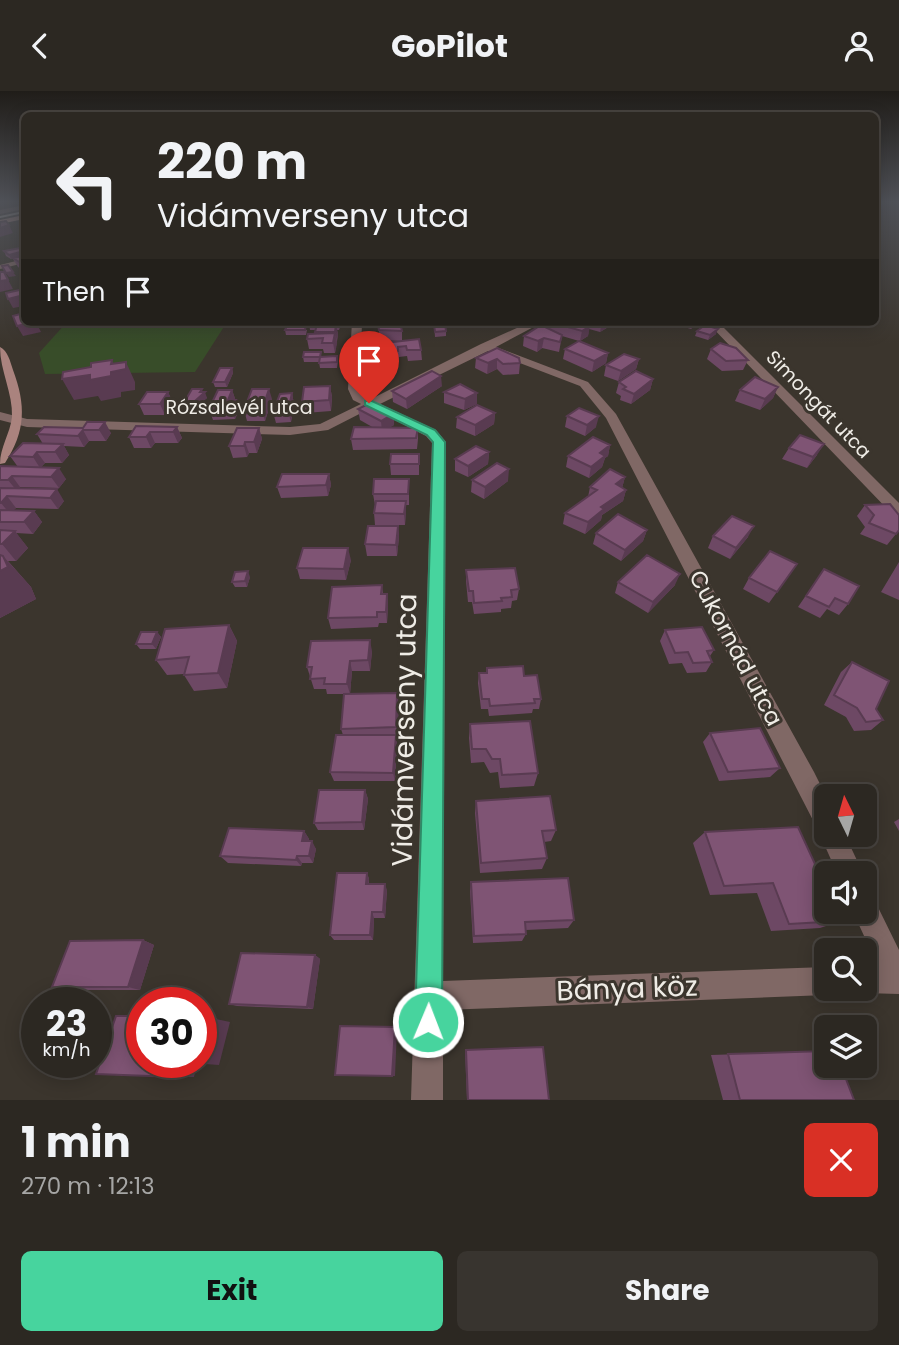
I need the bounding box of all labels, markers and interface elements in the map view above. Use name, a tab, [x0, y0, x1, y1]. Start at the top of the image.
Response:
text: GoPilot	[391, 23, 508, 68]
icon: back	[21, 27, 59, 65]
icon: person	[840, 27, 878, 65]
text: 220 m	[157, 128, 307, 196]
icon: left	[42, 140, 133, 231]
text: Vidámverseny utca	[157, 193, 469, 238]
icon: arrive	[119, 273, 157, 311]
text: Then	[42, 274, 105, 310]
pin	[339, 331, 399, 403]
icon: arrive	[350, 342, 388, 380]
street label: Simongát utca	[760, 344, 877, 464]
street label: Rózsalevél utca	[165, 394, 313, 421]
street label: Cukornád utca	[681, 564, 791, 732]
street label: Vidámverseny utca	[383, 593, 426, 867]
north arrow	[814, 784, 877, 847]
map controls	[814, 784, 877, 1078]
button: sound	[814, 861, 877, 924]
button: search	[814, 938, 877, 1001]
street label: Bánya köz	[556, 967, 698, 1010]
position arrow	[391, 985, 465, 1059]
speed limit sign: 30	[126, 987, 217, 1078]
text: 23	[46, 999, 87, 1048]
button: layers	[814, 1015, 877, 1078]
text: km/h	[43, 1037, 90, 1062]
text: 1 min	[21, 1113, 131, 1172]
button: close	[804, 1123, 878, 1197]
text: 270 m · 12:13	[21, 1170, 155, 1202]
button: Exit	[21, 1251, 443, 1331]
button: Share	[457, 1251, 878, 1331]

